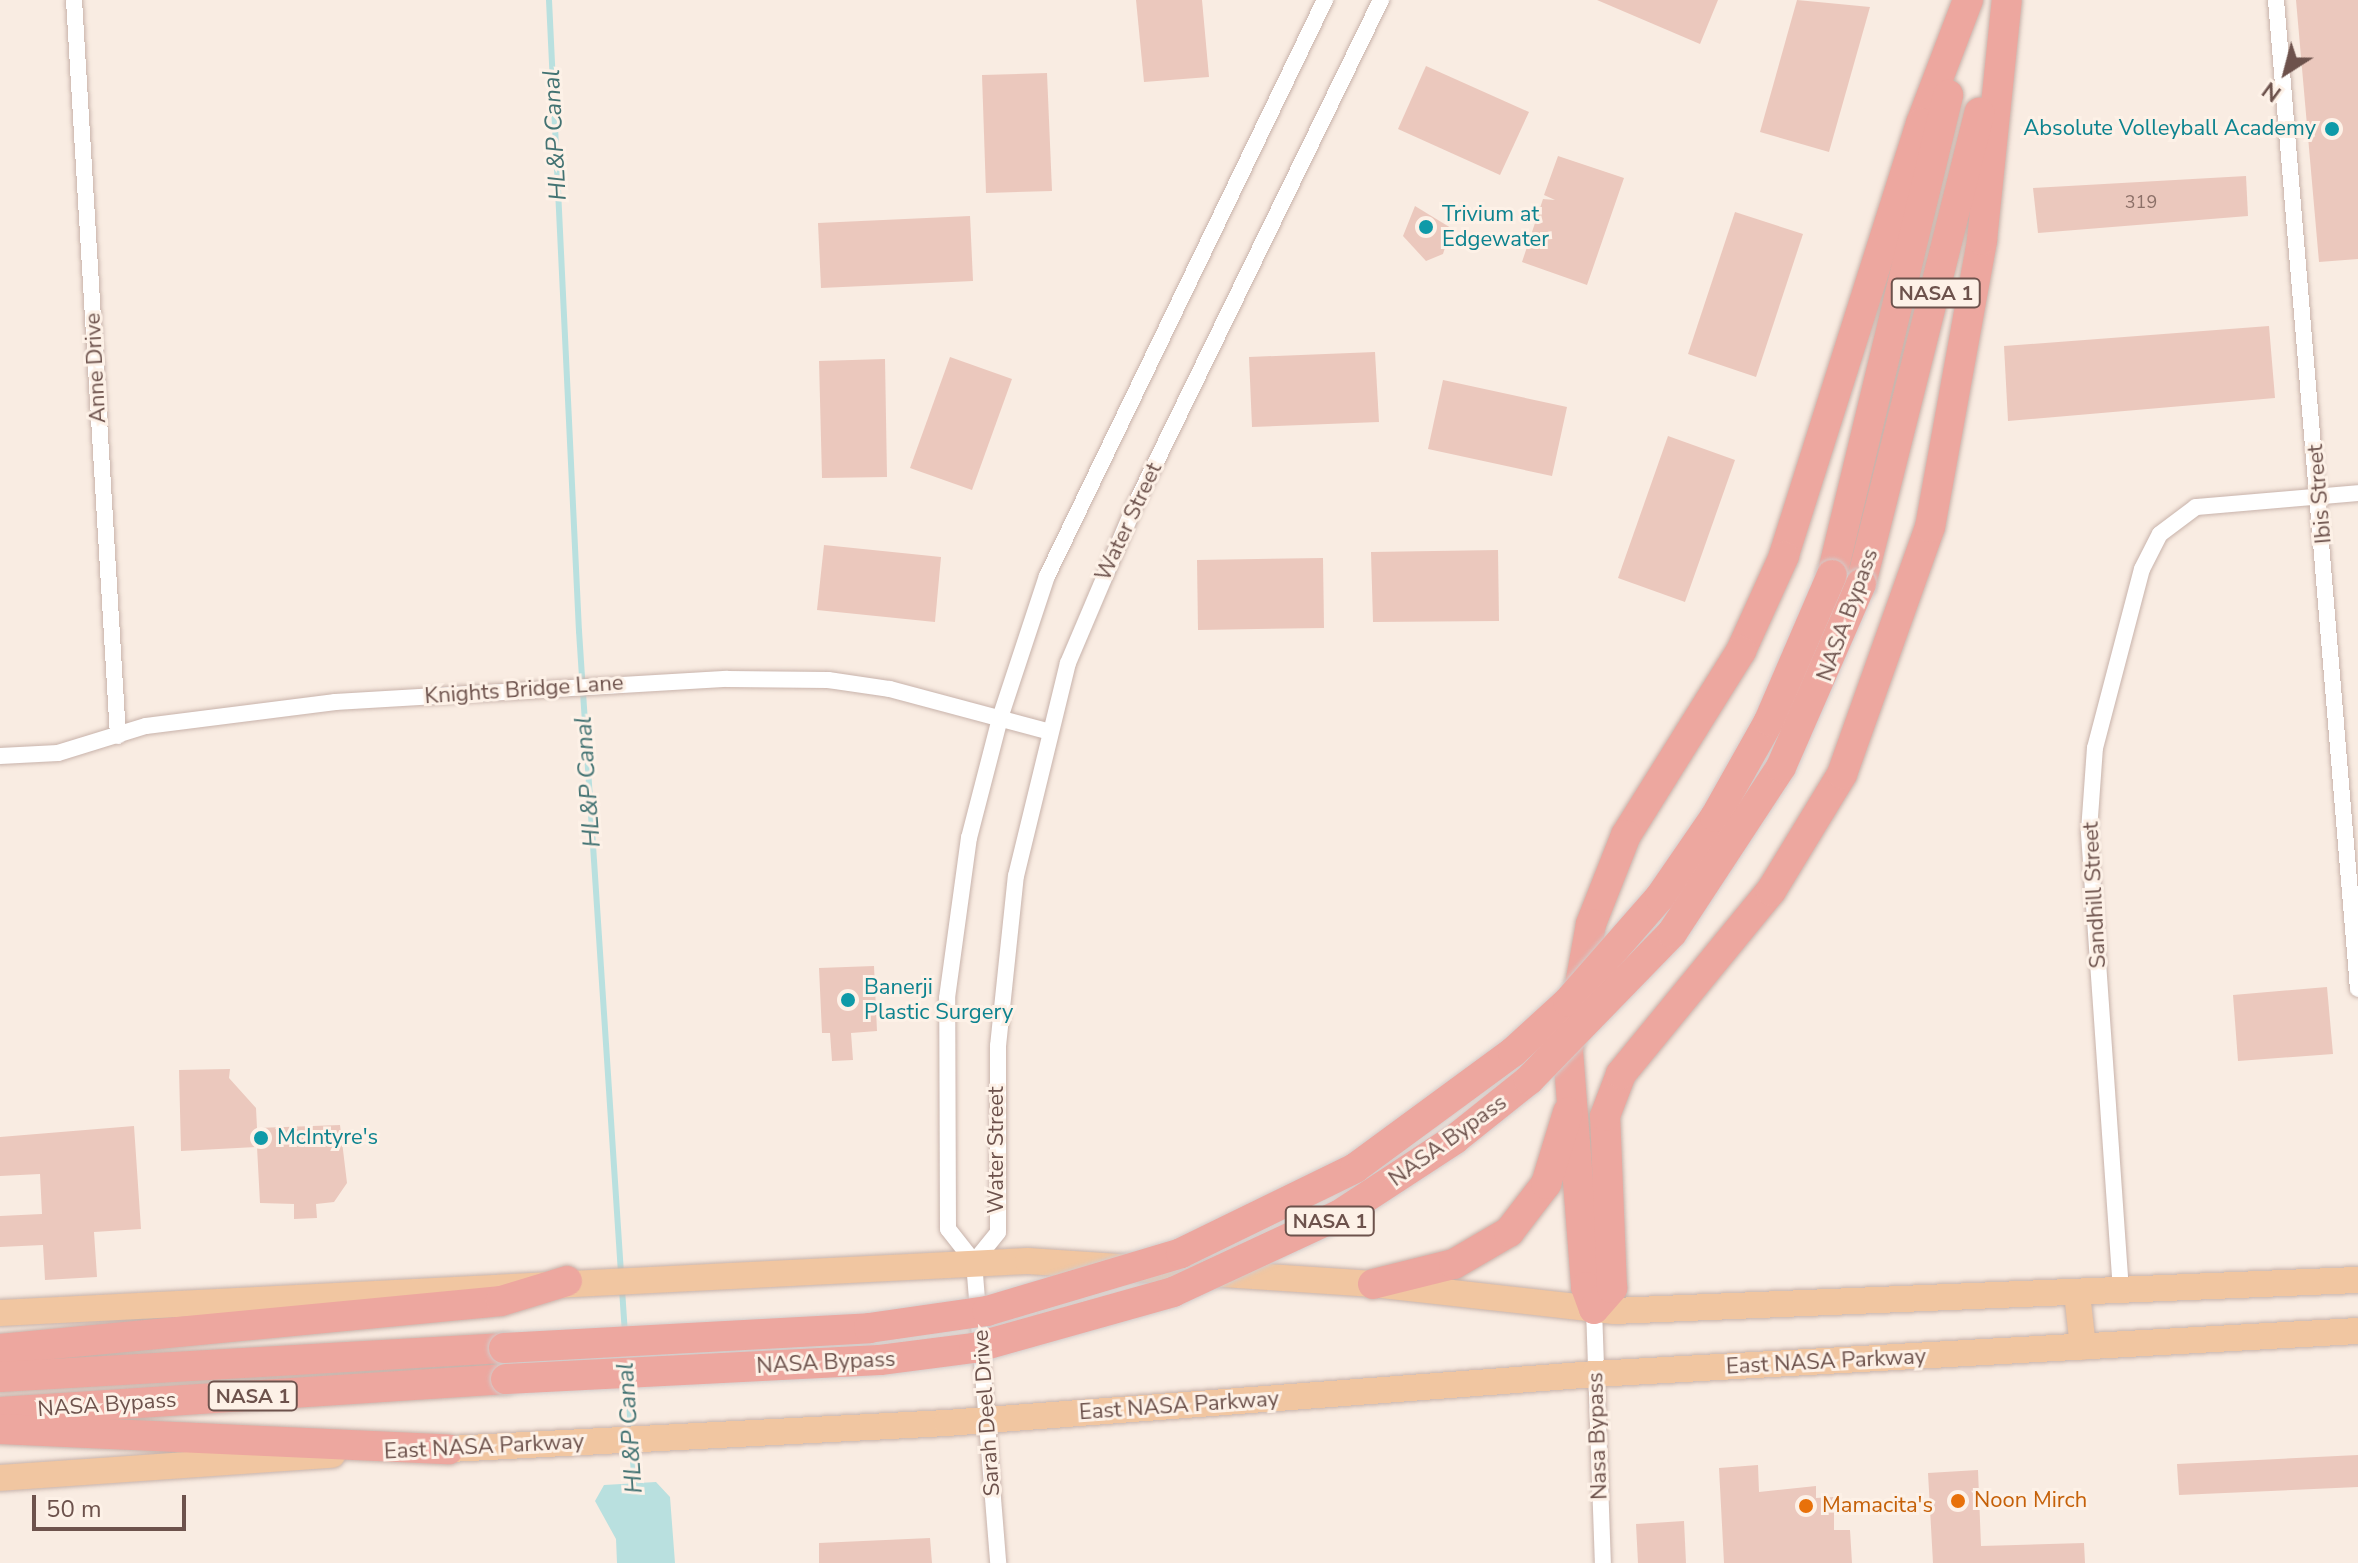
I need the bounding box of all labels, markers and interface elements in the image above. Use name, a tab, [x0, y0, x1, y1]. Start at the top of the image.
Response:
north arrow	[2246, 32, 2326, 112]
water label: HL&P Canal	[537, 69, 573, 201]
text: N	[2256, 74, 2287, 108]
place label: Absolute Volleyball Academy	[2023, 116, 2316, 142]
marker: Absolute Volleyball Academy	[2323, 120, 2341, 138]
house number: 319	[2125, 191, 2157, 213]
place label: Trivium at Edgewater	[1442, 201, 1549, 252]
marker: Trivium at Edgewater	[1417, 218, 1435, 236]
road number: NASA 1	[1890, 277, 1982, 309]
street label: Anne Drive	[80, 312, 112, 424]
street label: Ibis Street	[2303, 443, 2337, 545]
street label: Water Street	[1090, 459, 1168, 585]
street label: NASA Bypass	[1812, 545, 1884, 685]
street label: Knights Bridge Lane	[424, 670, 624, 710]
water label: HL&P Canal	[569, 716, 607, 848]
street label: Sandhill Street	[2078, 821, 2112, 969]
place label: Banerji Plastic Surgery	[864, 974, 1013, 1026]
marker: Banerji Plastic Surgery	[839, 991, 857, 1009]
street label: Water Street	[984, 1086, 1010, 1214]
street label: NASA Bypass	[1384, 1089, 1512, 1193]
place label: McIntyre's	[277, 1125, 378, 1151]
marker: McIntyre's	[252, 1129, 270, 1147]
road number: NASA 1	[1284, 1205, 1376, 1237]
street label: Sarah Deel Drive	[968, 1329, 1006, 1497]
street label: East NASA Parkway	[1725, 1344, 1927, 1380]
street label: NASA Bypass	[756, 1346, 896, 1380]
water label: HL&P Canal	[611, 1362, 649, 1494]
street label: Nasa Bypass	[1583, 1372, 1613, 1500]
road number: NASA 1	[207, 1380, 299, 1412]
street label: East NASA Parkway	[1078, 1386, 1280, 1426]
street label: NASA Bypass	[37, 1387, 177, 1423]
street label: East NASA Parkway	[383, 1429, 585, 1465]
scale bar	[36, 1479, 190, 1529]
place label: Noon Mirch	[1974, 1488, 2087, 1514]
marker: Noon Mirch	[1949, 1492, 1967, 1510]
text: 50 m	[46, 1493, 102, 1525]
place label: Mamacita's	[1822, 1493, 1933, 1519]
marker: Mamacita's	[1797, 1497, 1815, 1515]

